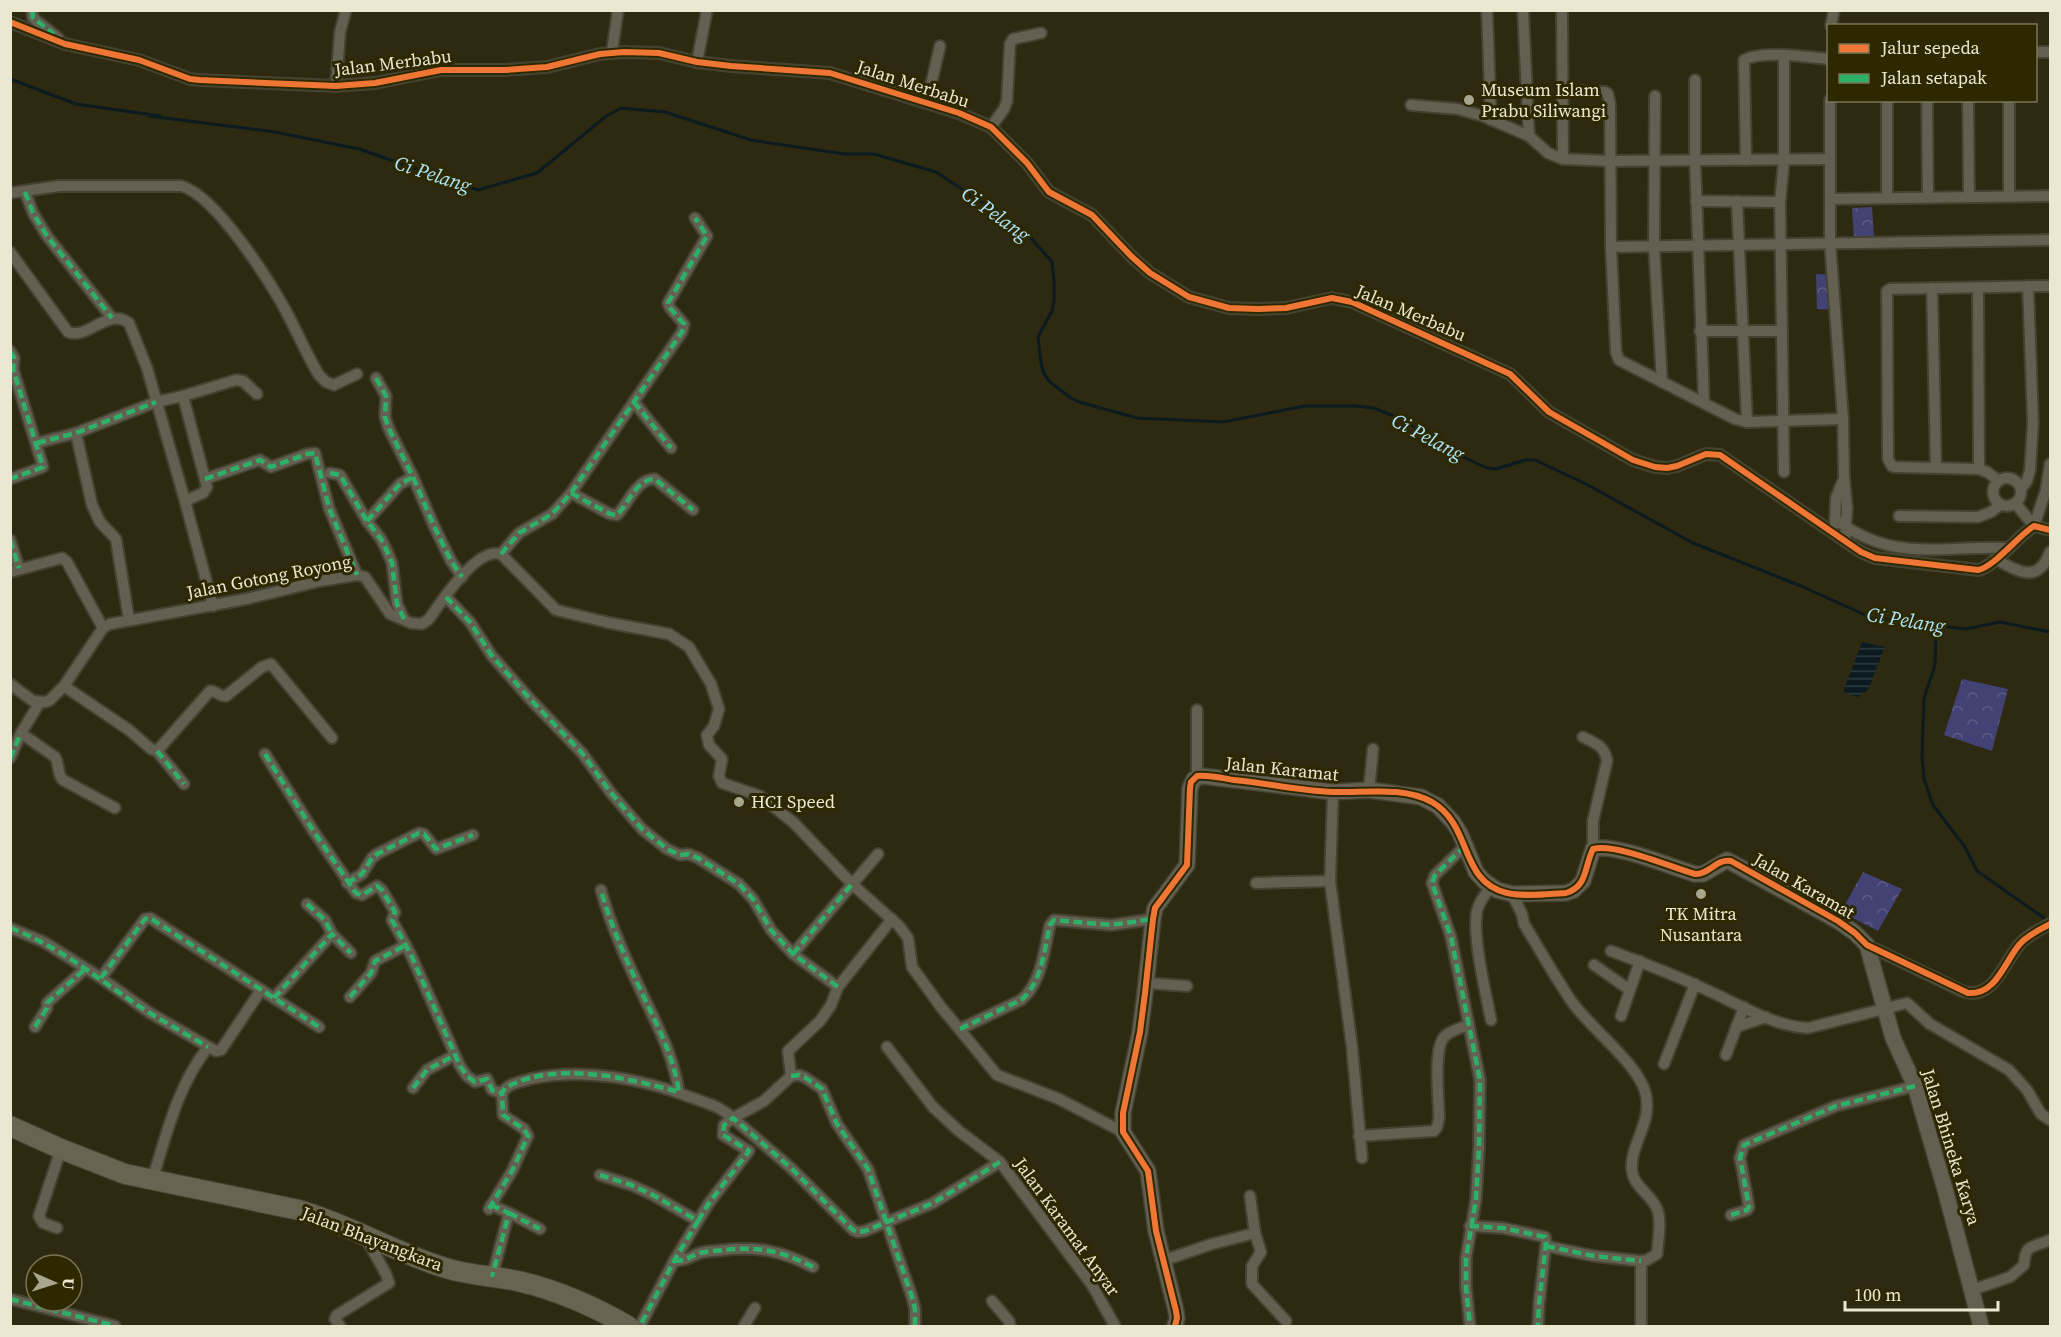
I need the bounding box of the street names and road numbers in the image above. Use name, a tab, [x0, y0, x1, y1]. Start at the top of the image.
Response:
street label: Jalan Merbabu	[332, 43, 453, 82]
street label: Jalan Merbabu	[852, 53, 973, 114]
street label: Jalan Merbabu	[1351, 278, 1470, 347]
street label: Jalan Gotong Royong	[184, 548, 353, 605]
street label: Jalan Karamat	[1223, 750, 1340, 787]
street label: Jalan Karamat	[1748, 846, 1860, 925]
street label: Jalan Bhineka Karya	[1916, 1065, 1987, 1229]
street label: Jalan Karamat Anyar	[1008, 1152, 1126, 1301]
street label: Jalan Bhayangkara	[297, 1200, 447, 1277]

